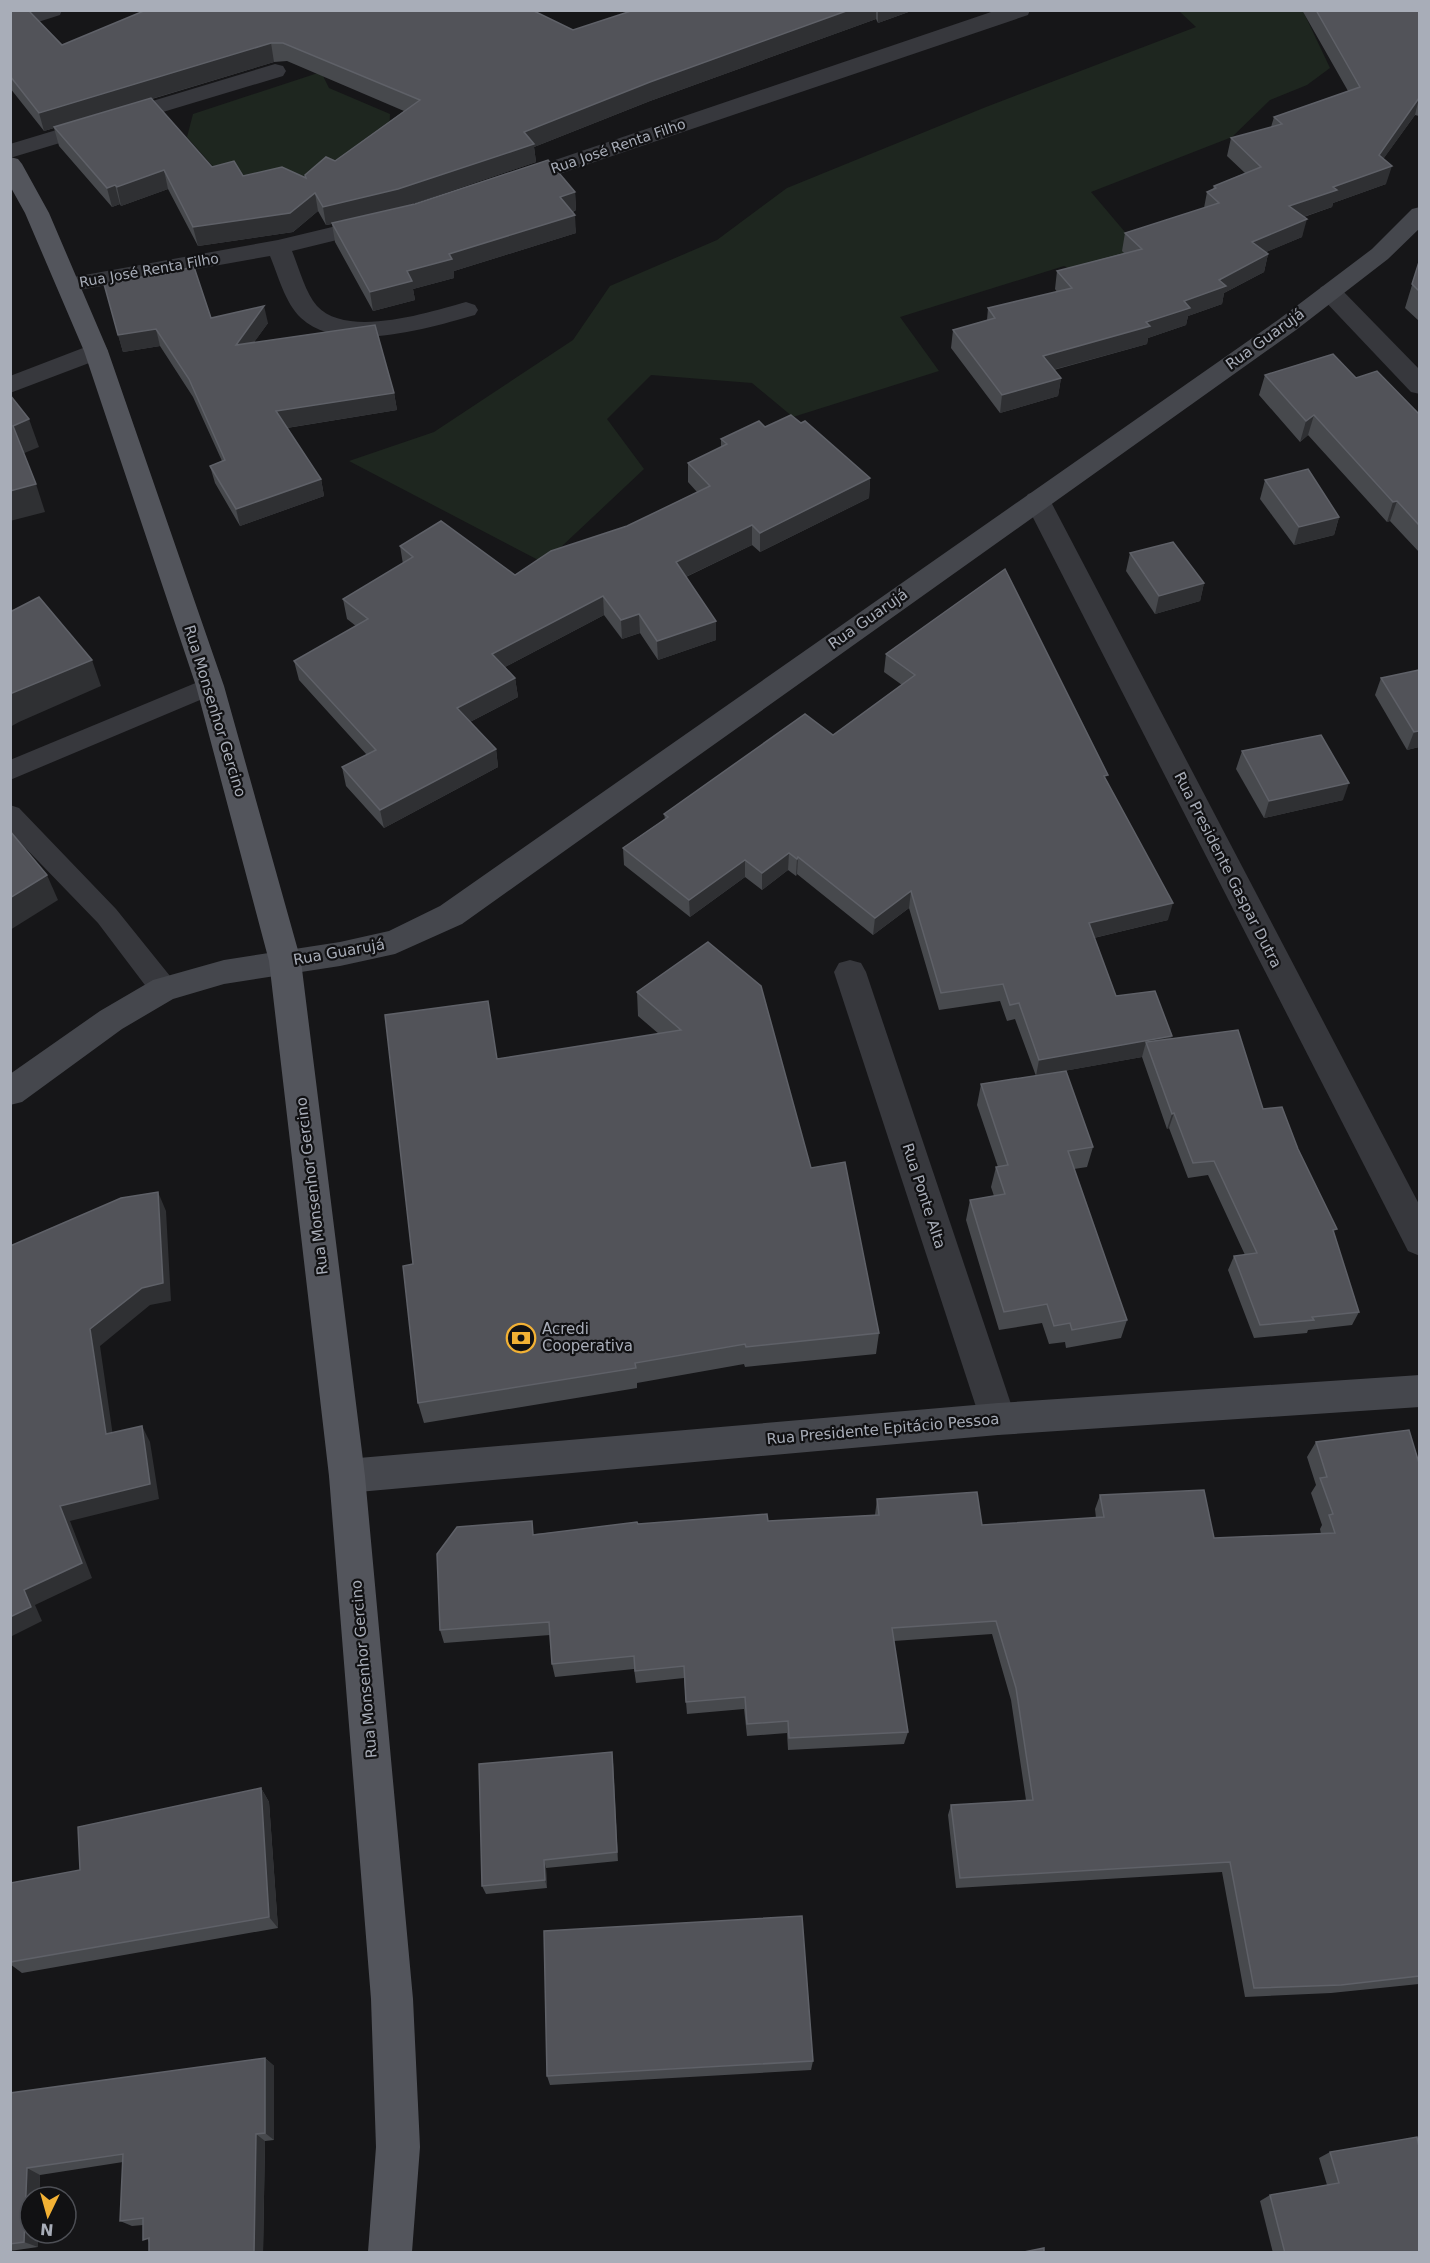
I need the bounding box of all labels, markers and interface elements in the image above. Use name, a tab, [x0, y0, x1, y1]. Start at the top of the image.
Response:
street label: Rua José Renta Filho	[549, 115, 687, 177]
street label: Rua José Renta Filho	[78, 250, 220, 290]
street label: Rua Guarujá	[1222, 305, 1308, 373]
street label: Rua Guarujá	[825, 585, 911, 653]
street label: Rua Monsenhor Gercino	[180, 623, 250, 799]
street label: Rua Presidente Gaspar Dutra	[1171, 769, 1285, 971]
street label: Rua Guarujá	[292, 935, 386, 969]
street label: Rua Monsenhor Gercino	[292, 1096, 332, 1276]
street label: Rua Ponte Alta	[898, 1141, 950, 1251]
place label: Acredi Cooperativa	[542, 1320, 633, 1355]
bank icon: Acredi Cooperativa	[505, 1322, 537, 1354]
street label: Rua Presidente Epitácio Pessoa	[766, 1410, 1000, 1448]
street label: Rua Monsenhor Gercino	[347, 1579, 381, 1759]
north arrow	[18, 2185, 78, 2245]
text: N	[39, 2219, 54, 2239]

